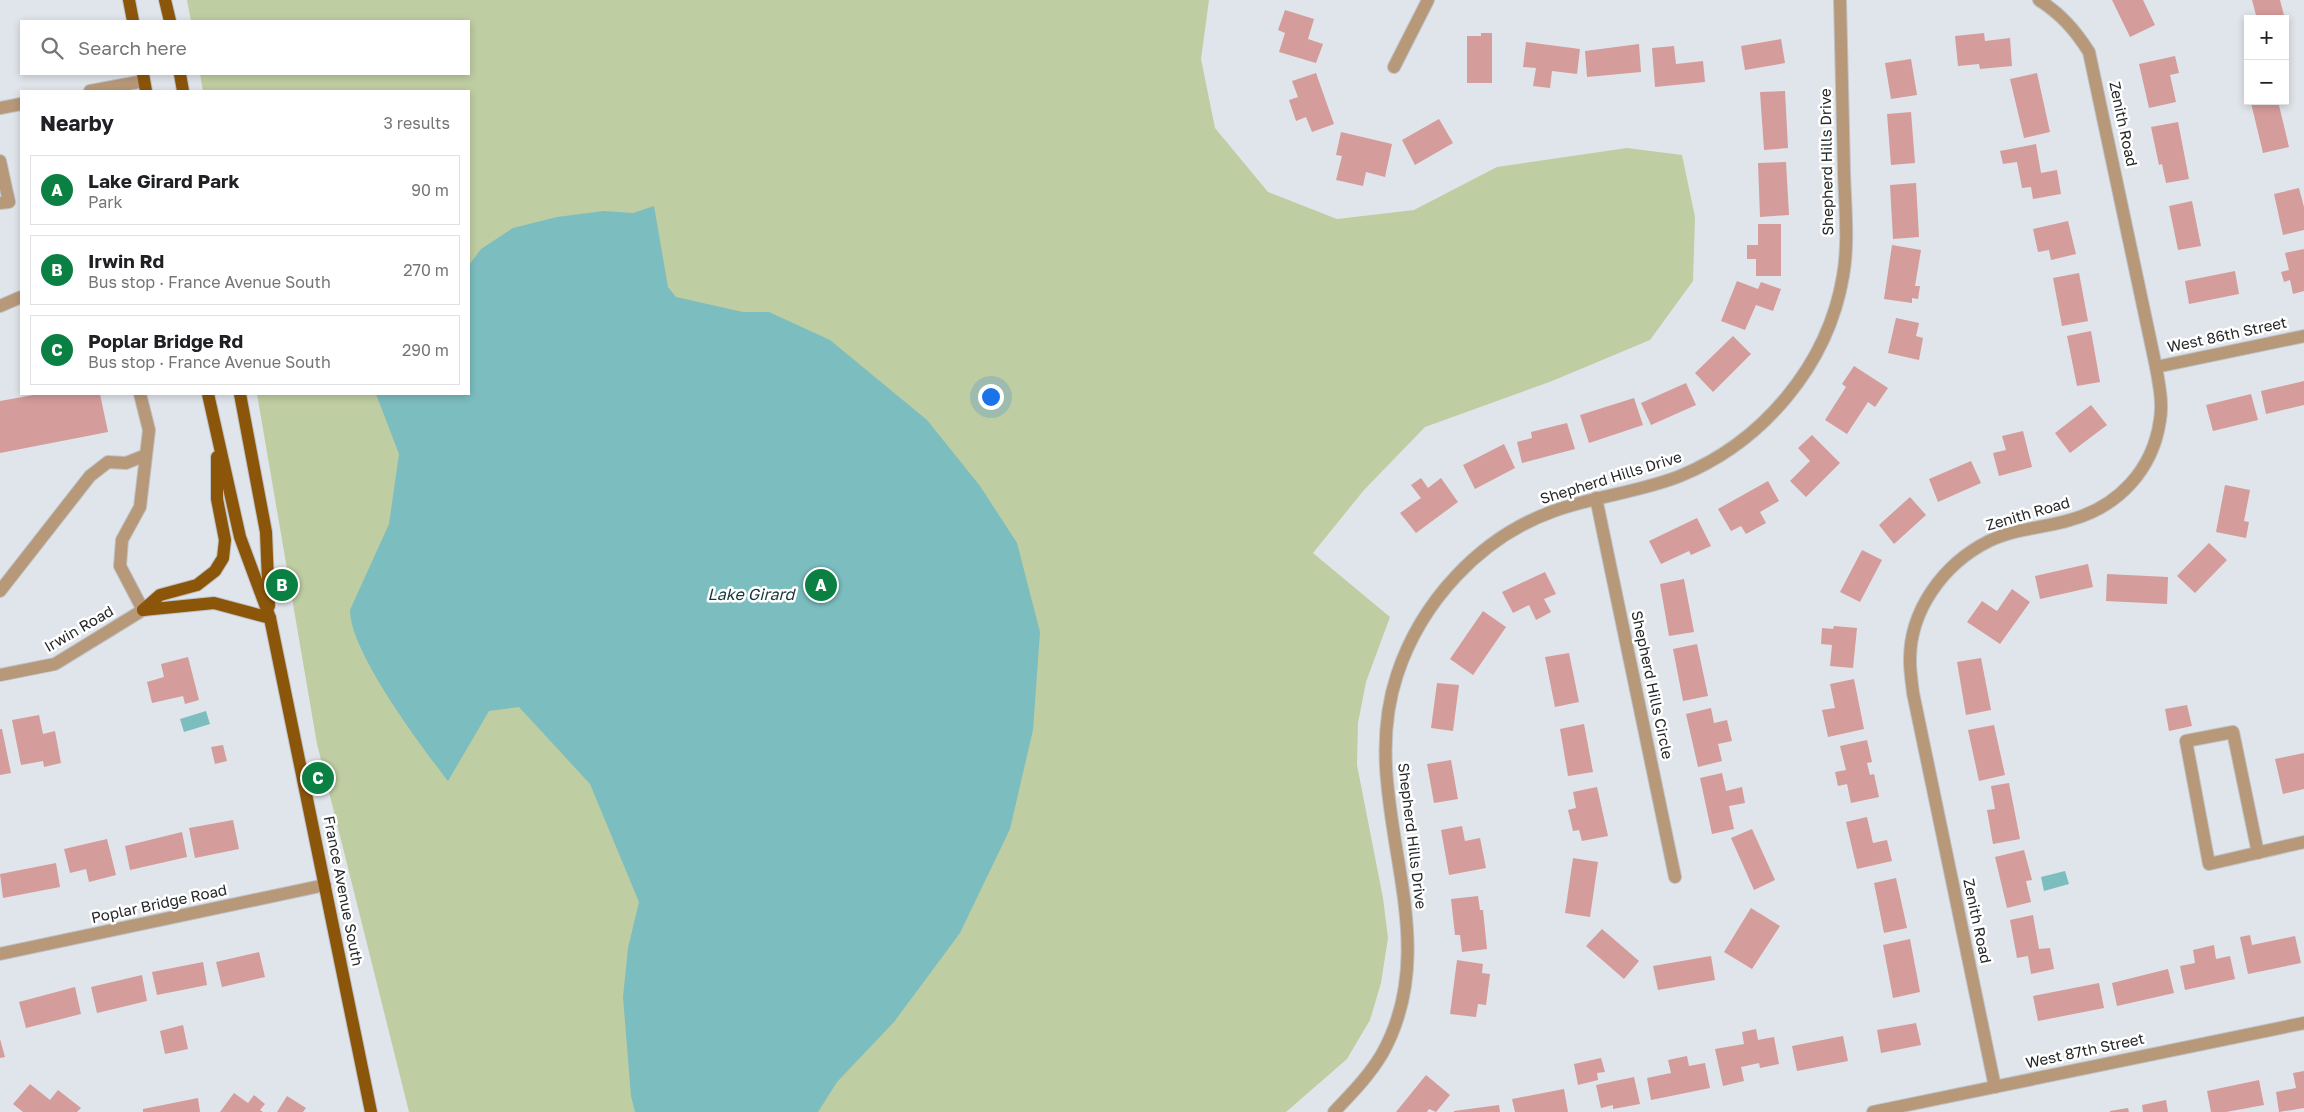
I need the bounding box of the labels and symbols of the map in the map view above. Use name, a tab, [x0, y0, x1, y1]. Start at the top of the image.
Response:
street label: Zenith Road	[2106, 80, 2142, 168]
street label: Shepherd Hills Drive	[1816, 88, 1836, 236]
street label: West 86th Street	[2165, 313, 2288, 355]
your location	[978, 384, 1004, 410]
street label: Shepherd Hills Drive	[1538, 447, 1684, 507]
street label: Zenith Road	[1984, 492, 2072, 534]
pin: B	[266, 566, 298, 604]
pin: A	[805, 566, 837, 604]
water label: Lake Girard	[708, 584, 797, 604]
street label: Irwin Road	[41, 601, 116, 655]
street label: Shepherd Hills Circle	[1628, 609, 1678, 761]
pin: C	[302, 759, 334, 797]
street label: Shepherd Hills Drive	[1395, 762, 1431, 910]
street label: France Avenue South	[321, 814, 367, 967]
street label: Zenith Road	[1960, 877, 1996, 965]
street label: Poplar Bridge Road	[89, 880, 228, 926]
street label: West 87th Street	[2024, 1029, 2146, 1071]

